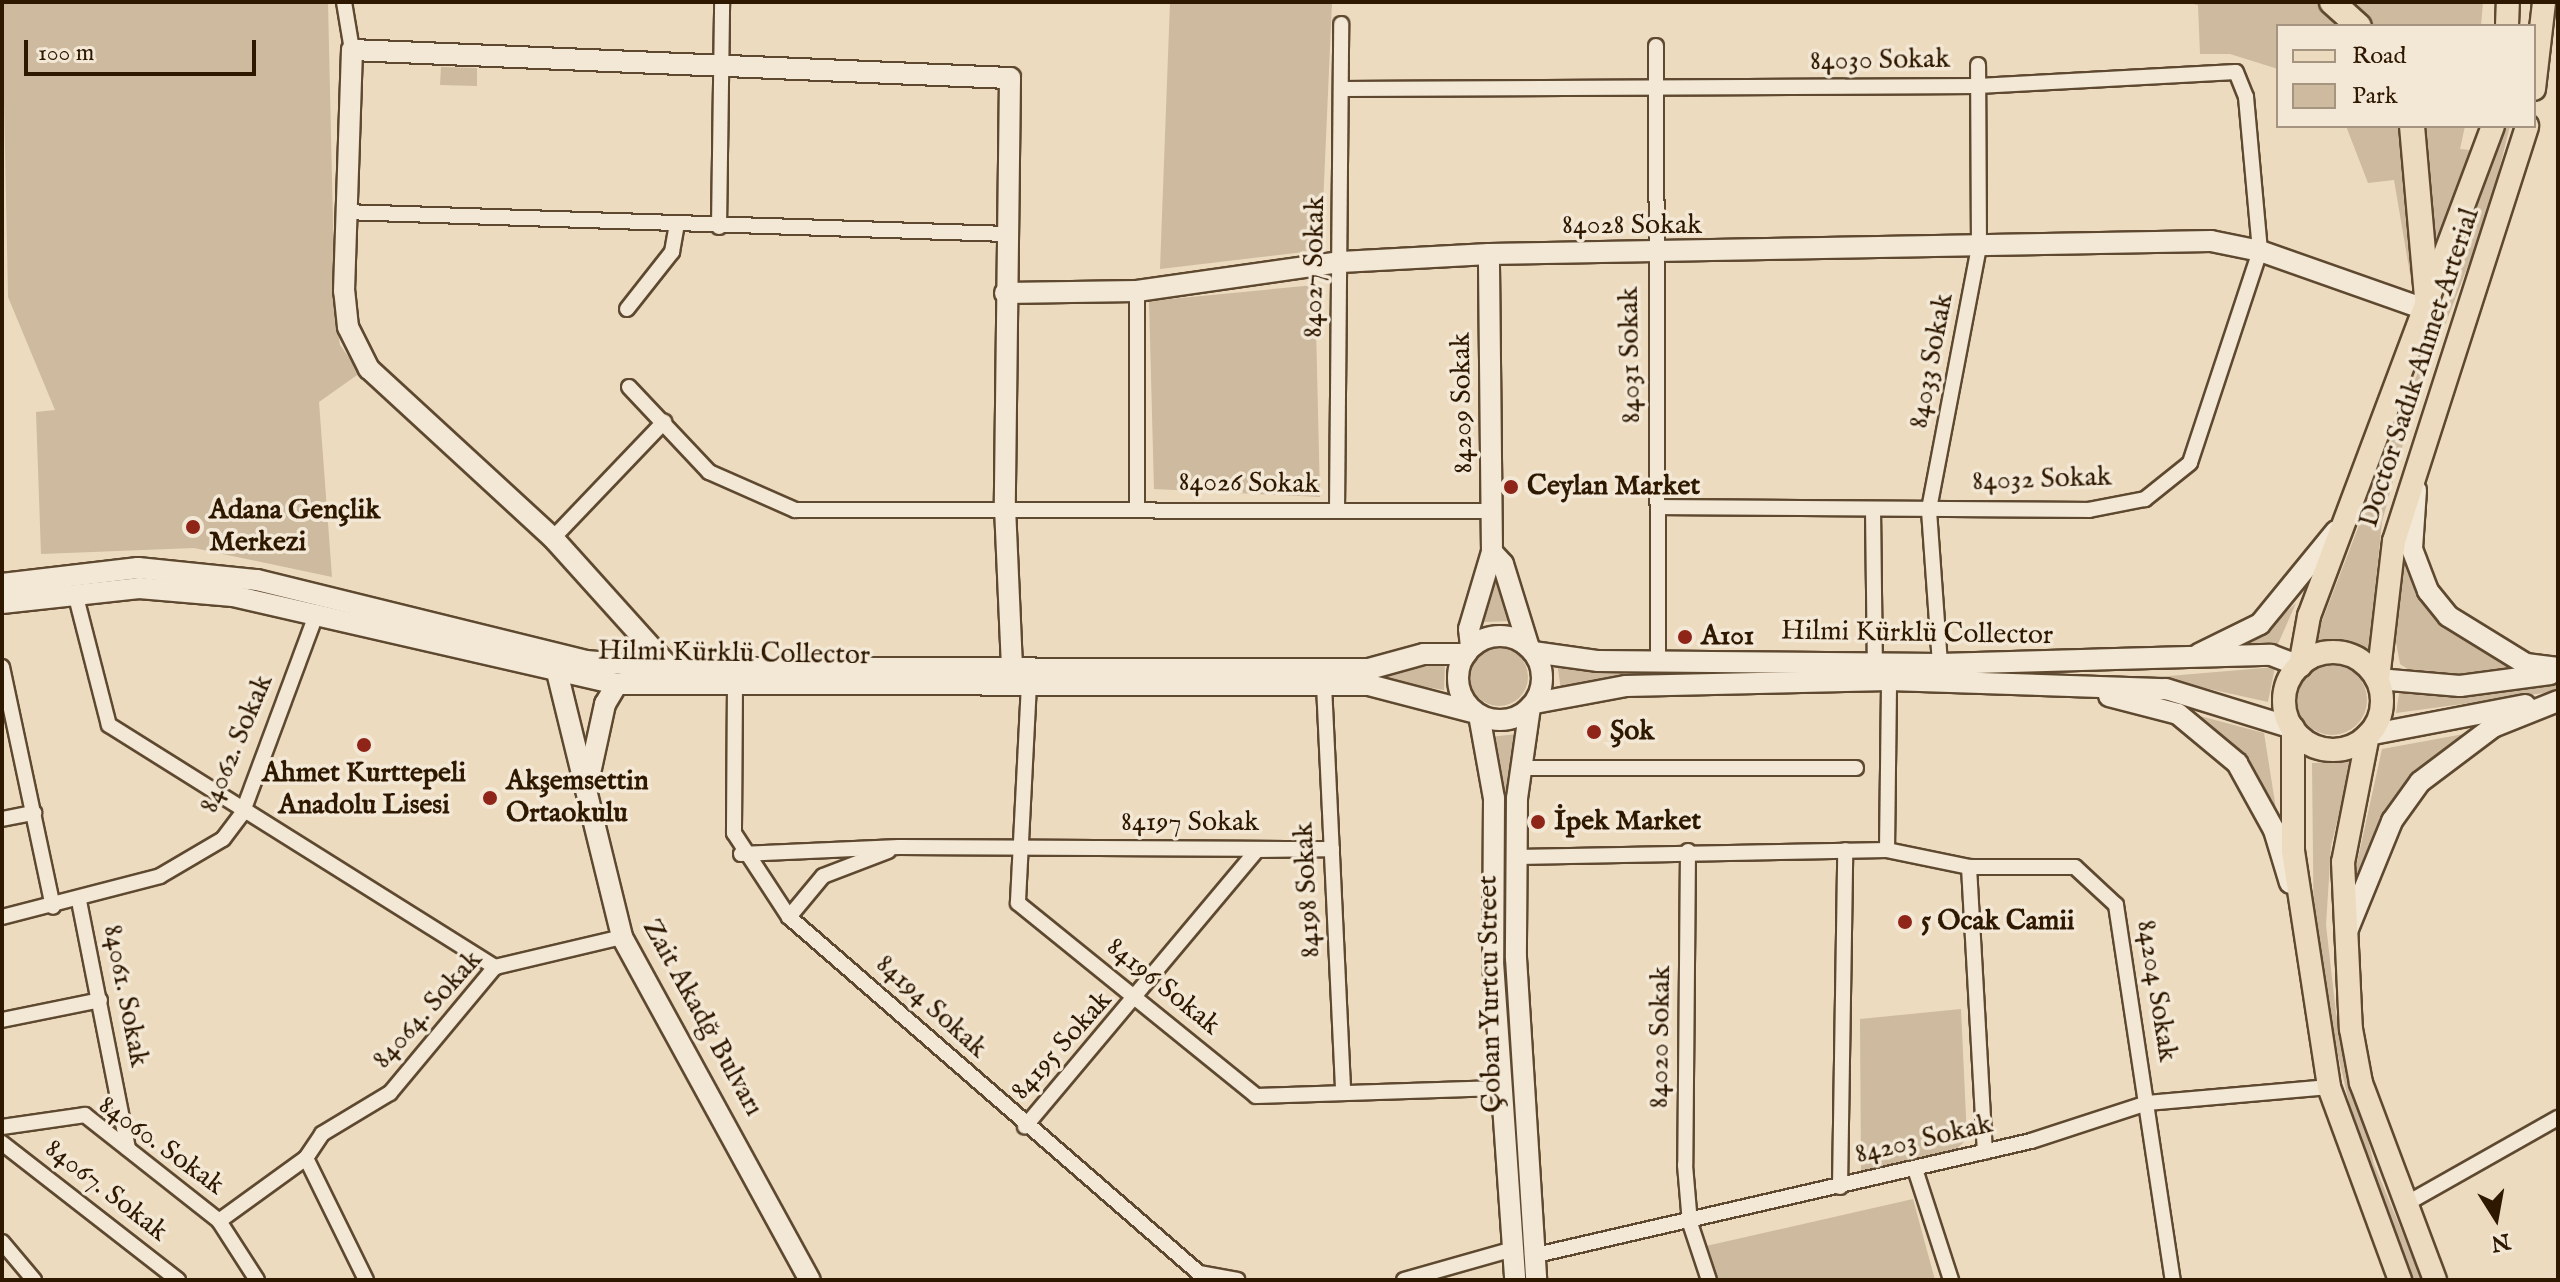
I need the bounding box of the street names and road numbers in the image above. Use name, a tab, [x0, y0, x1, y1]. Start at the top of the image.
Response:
street label: 84030 Sokak	[1810, 43, 1950, 79]
street label: 84027 Sokak	[1297, 196, 1333, 338]
street label: Doctor Sadık Ahmet Arterial	[2352, 204, 2488, 532]
street label: 84028 Sokak	[1562, 209, 1702, 243]
street label: 84031 Sokak	[1613, 286, 1649, 424]
street label: 84033 Sokak	[1902, 291, 1962, 431]
street label: 84209 Sokak	[1445, 332, 1481, 474]
street label: 84032 Sokak	[1972, 461, 2112, 499]
street label: 84026 Sokak	[1178, 466, 1320, 502]
street label: Hilmi Kürklü Collector	[1781, 615, 2053, 653]
street label: Hilmi Kürklü Collector	[598, 635, 870, 673]
street label: 84062. Sokak	[193, 670, 281, 818]
street label: 84197 Sokak	[1121, 806, 1259, 840]
street label: 84198 Sokak	[1288, 821, 1328, 959]
street label: Çoban Yurtcu Street	[1472, 875, 1510, 1113]
street label: Zait Akadğ Bulvarı	[634, 914, 770, 1122]
street label: 84204 Sokak	[2128, 918, 2184, 1064]
street label: 84061. Sokak	[95, 922, 155, 1070]
street label: 84196 Sokak	[1099, 931, 1227, 1043]
street label: 84064. Sokak	[366, 944, 490, 1076]
street label: 84194 Sokak	[868, 948, 994, 1066]
street label: 84020 Sokak	[1643, 965, 1679, 1109]
street label: 84195 Sokak	[1004, 985, 1120, 1107]
street label: 84060. Sokak	[91, 1089, 231, 1203]
street label: 84203 Sokak	[1852, 1108, 1996, 1172]
street label: 84067. Sokak	[38, 1133, 174, 1249]

